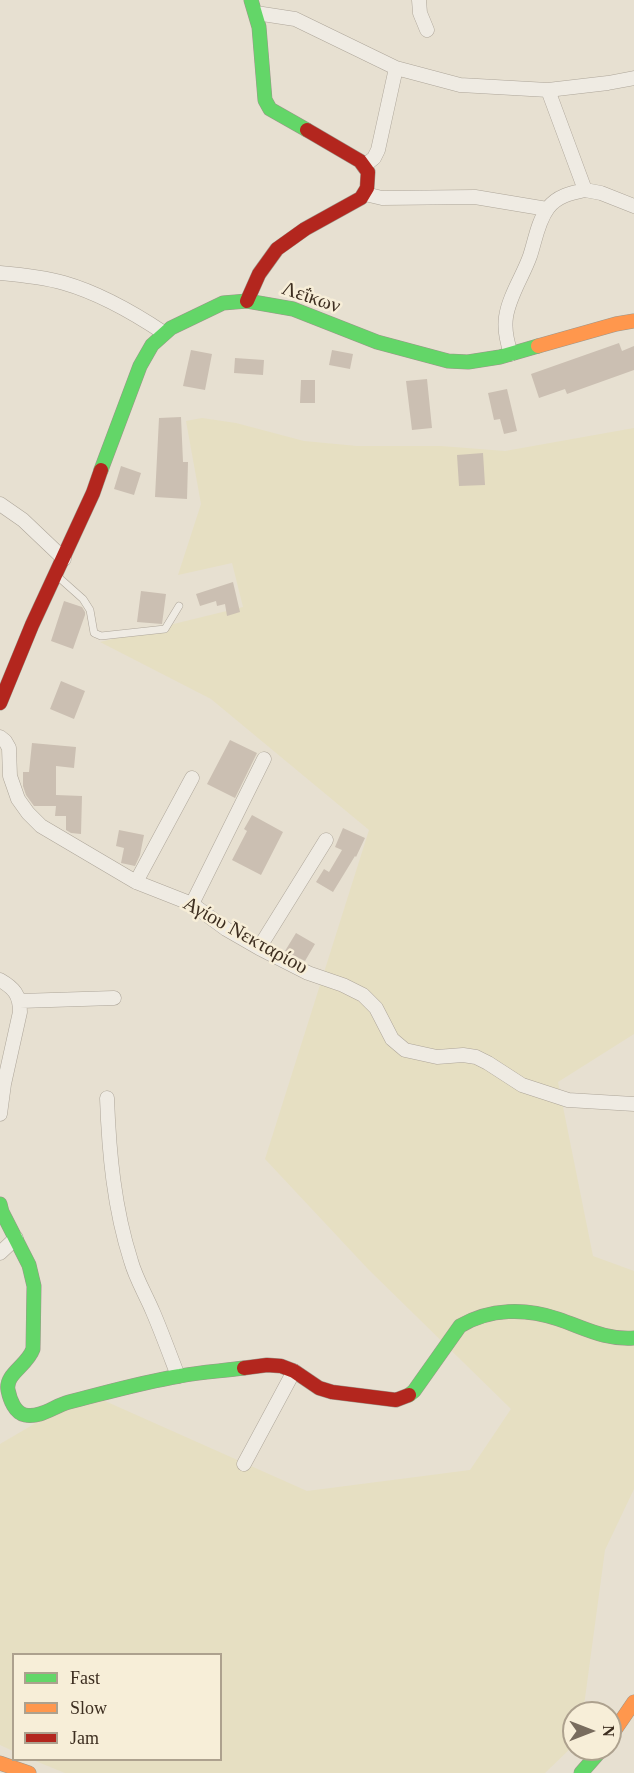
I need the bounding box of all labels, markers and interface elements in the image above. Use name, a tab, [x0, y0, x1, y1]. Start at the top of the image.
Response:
street label: Λεΐκων	[279, 277, 343, 319]
street label: Αγίου Νεκταρίου	[178, 892, 312, 980]
legend	[12, 1653, 222, 1761]
text: Fast	[70, 1668, 100, 1688]
text: Slow	[70, 1698, 107, 1718]
north arrow	[562, 1701, 622, 1761]
text: N	[600, 1725, 617, 1737]
text: Jam	[70, 1728, 99, 1748]

